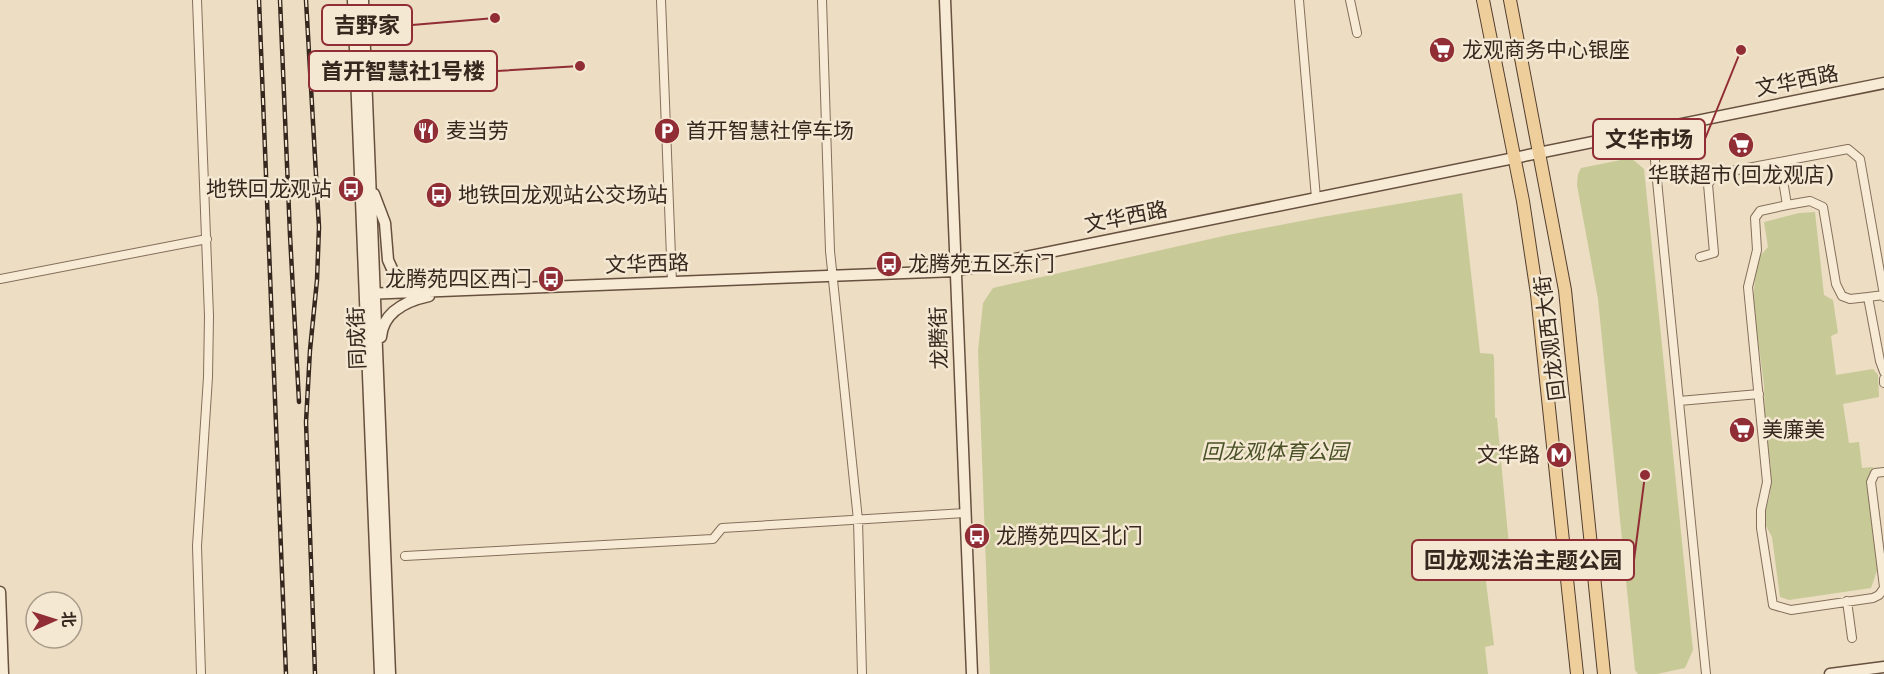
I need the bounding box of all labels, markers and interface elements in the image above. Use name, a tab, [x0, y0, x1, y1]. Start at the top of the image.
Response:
callout: 吉野家	[322, 5, 412, 45]
text: 吉野家	[334, 11, 400, 39]
supermarket icon: 龙观商务中心银座	[1427, 35, 1457, 65]
place label: 龙观商务中心银座	[1462, 36, 1630, 63]
callout: 首开智慧社1号楼	[309, 51, 497, 91]
text: 首开智慧社1号楼	[321, 57, 485, 85]
street label: 文华西路	[1753, 59, 1841, 102]
restaurant icon: 麦当劳	[411, 116, 441, 146]
parking icon: 首开智慧社停车场	[652, 116, 682, 146]
place label: 麦当劳	[446, 117, 509, 144]
place label: 首开智慧社停车场	[686, 117, 854, 144]
callout: 文华市场	[1593, 119, 1705, 159]
text: 文华市场	[1605, 125, 1693, 153]
supermarket icon: 华联超市(回龙观店)	[1726, 130, 1756, 160]
place label: 华联超市(回龙观店)	[1648, 161, 1834, 188]
bus stop icon: 地铁回龙观站	[336, 174, 366, 204]
place label: 地铁回龙观站	[206, 175, 332, 202]
bus stop icon: 地铁回龙观站公交场站	[424, 180, 454, 210]
place label: 地铁回龙观站公交场站	[458, 181, 668, 208]
street label: 文华西路	[1082, 195, 1170, 238]
street label: 文华西路	[605, 249, 689, 278]
bus stop icon: 龙腾苑五区东门	[874, 249, 904, 279]
place label: 龙腾苑五区东门	[908, 250, 1055, 277]
bus stop icon: 龙腾苑四区西门	[536, 264, 566, 294]
place label: 龙腾苑四区西门	[385, 265, 532, 292]
street label: 回龙观西大街	[1528, 274, 1571, 402]
street label: 同成街	[342, 306, 371, 370]
street label: 龙腾街	[924, 306, 953, 370]
supermarket icon: 美廉美	[1727, 415, 1757, 445]
place label: 美廉美	[1762, 416, 1825, 443]
park label: 回龙观体育公园	[1202, 438, 1351, 465]
metro station icon: 文华路	[1544, 440, 1574, 470]
place label: 文华路	[1477, 441, 1540, 468]
bus stop icon: 龙腾苑四区北门	[962, 521, 992, 551]
place label: 龙腾苑四区北门	[996, 522, 1143, 549]
callout: 回龙观法治主题公园	[1412, 540, 1634, 580]
text: 回龙观法治主题公园	[1424, 546, 1622, 574]
north arrow	[24, 590, 84, 650]
text: 北	[59, 611, 79, 628]

